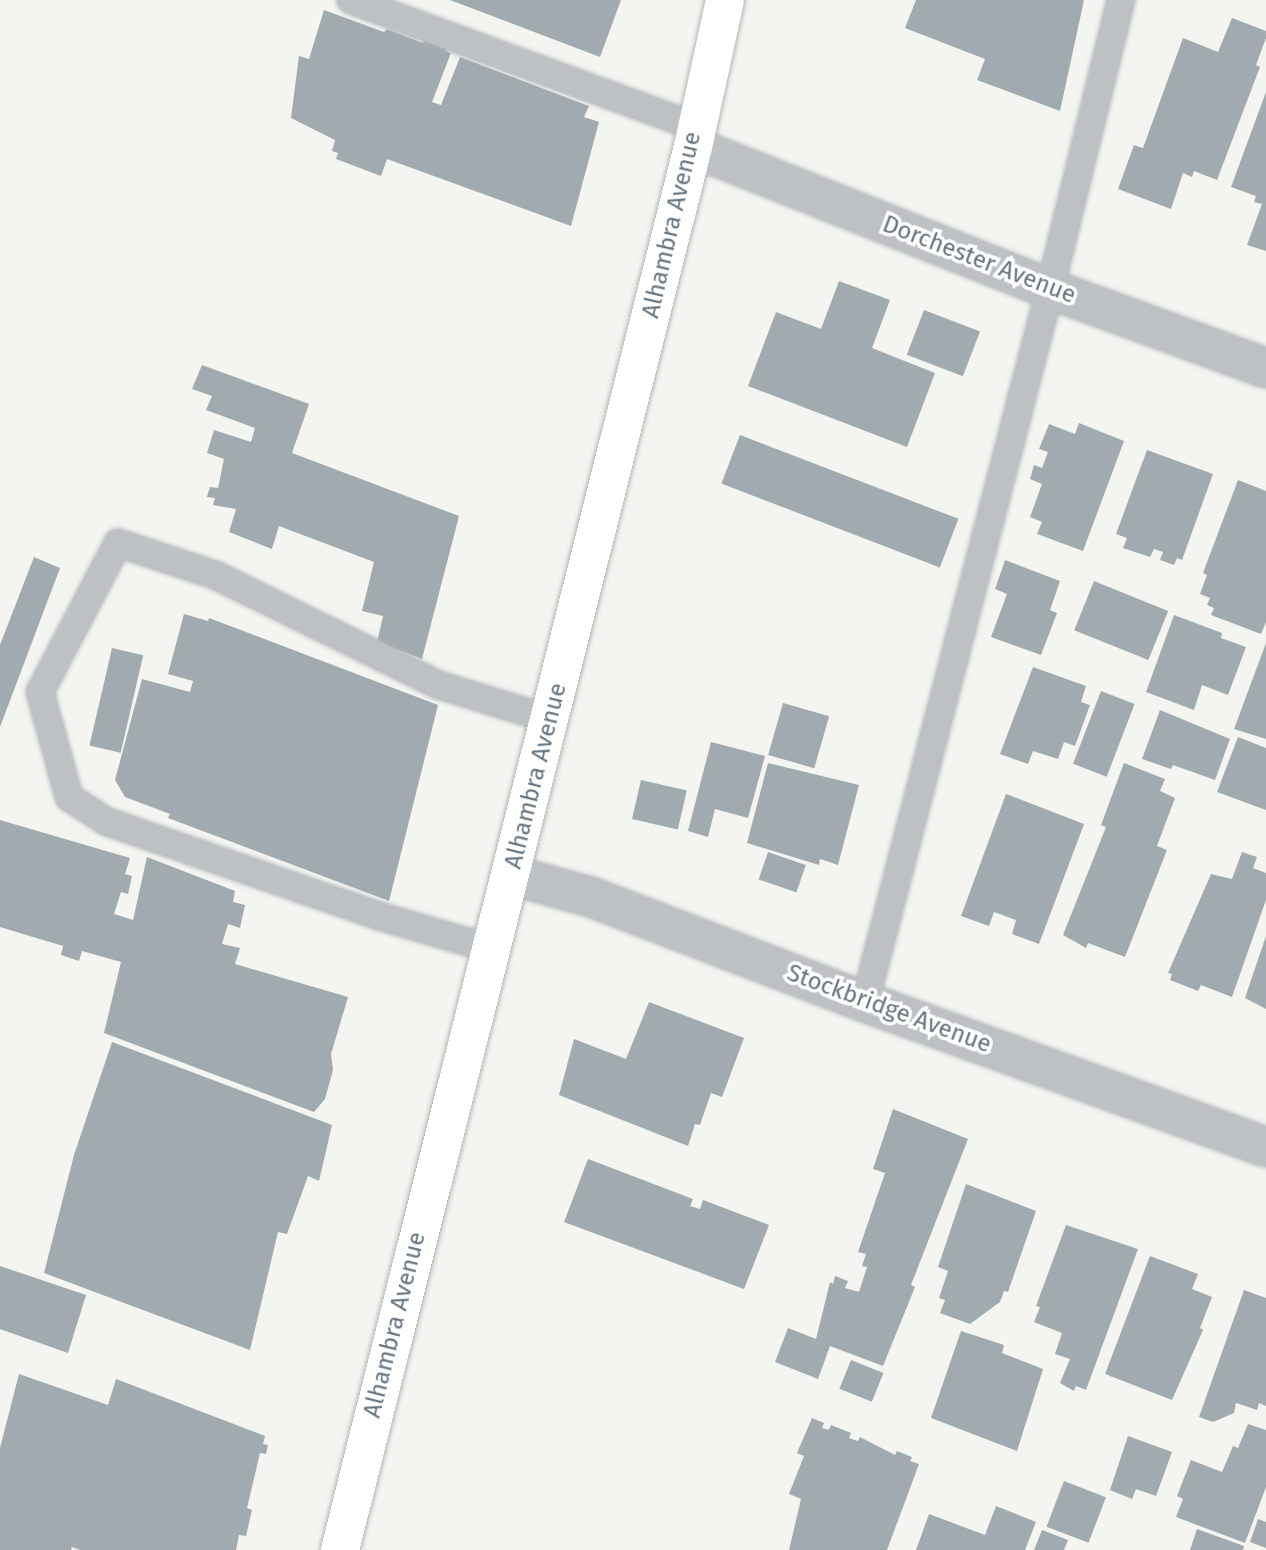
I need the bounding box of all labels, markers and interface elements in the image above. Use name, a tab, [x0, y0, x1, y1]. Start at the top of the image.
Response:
street label: Alhambra Avenue	[637, 129, 707, 321]
street label: Dorchester Avenue	[878, 210, 1080, 310]
street label: Alhambra Avenue	[499, 680, 573, 872]
street label: Stockbridge Avenue	[783, 959, 995, 1059]
street label: Alhambra Avenue	[358, 1229, 432, 1421]

